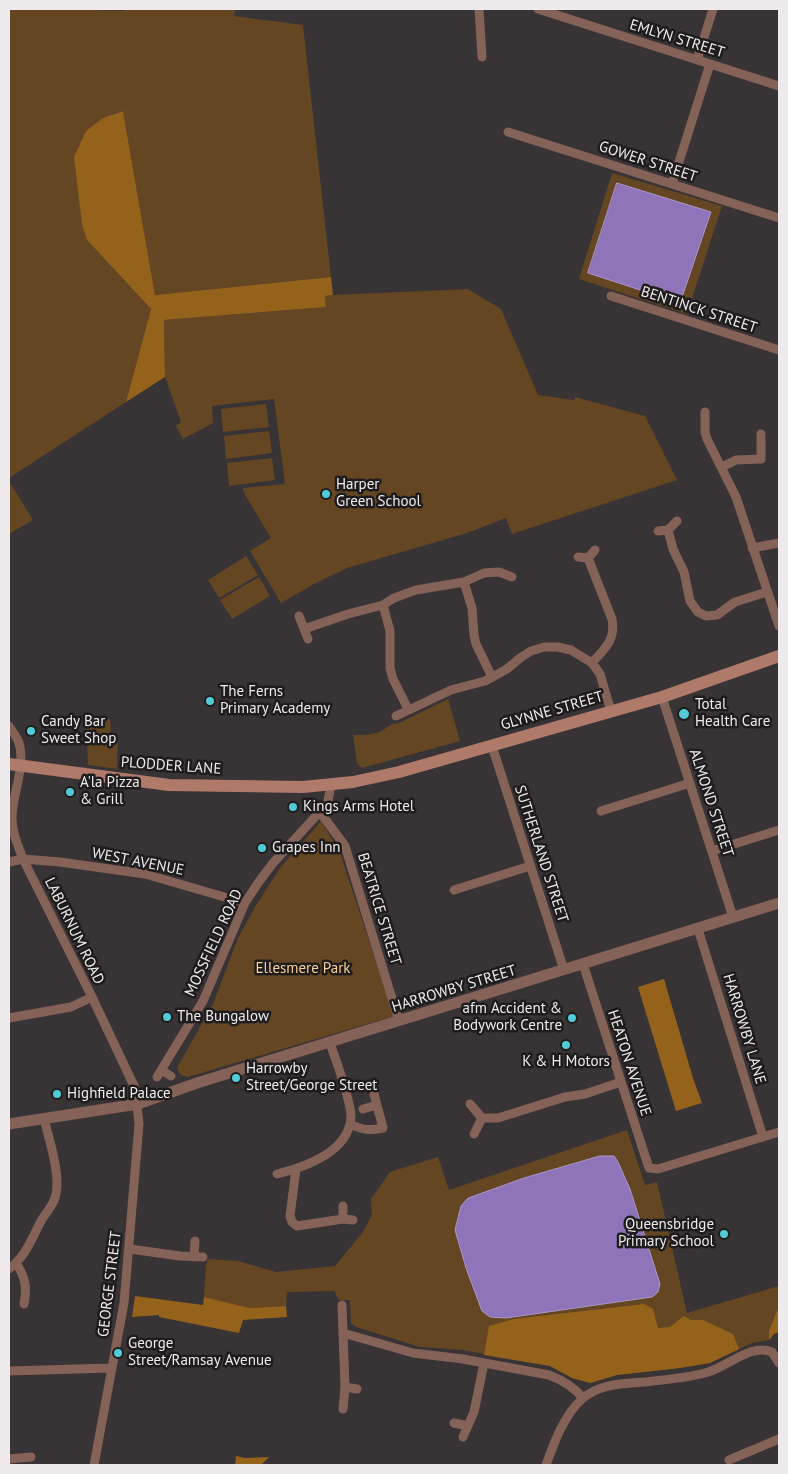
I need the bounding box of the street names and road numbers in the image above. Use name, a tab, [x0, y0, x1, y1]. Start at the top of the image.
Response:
street label: EMLYN STREET	[627, 16, 727, 62]
street label: GOWER STREET	[597, 138, 699, 186]
street label: BENTINCK STREET	[639, 283, 759, 337]
street label: GLYNNE STREET	[499, 688, 605, 734]
street label: ALMOND STREET	[685, 747, 737, 859]
street label: PLODDER LANE	[120, 754, 222, 778]
street label: SUTHERLAND STREET	[510, 783, 572, 925]
street label: WEST AVENUE	[90, 844, 186, 880]
street label: BEATRICE STREET	[353, 851, 405, 967]
street label: LABURNUM ROAD	[40, 875, 108, 987]
street label: MOSSFIELD ROAD	[181, 886, 247, 1000]
street label: HARROWBY STREET	[390, 962, 518, 1016]
street label: HARROWBY LANE	[719, 972, 769, 1086]
street label: HEATON AVENUE	[603, 1008, 655, 1118]
street label: GEORGE STREET	[95, 1230, 125, 1338]

